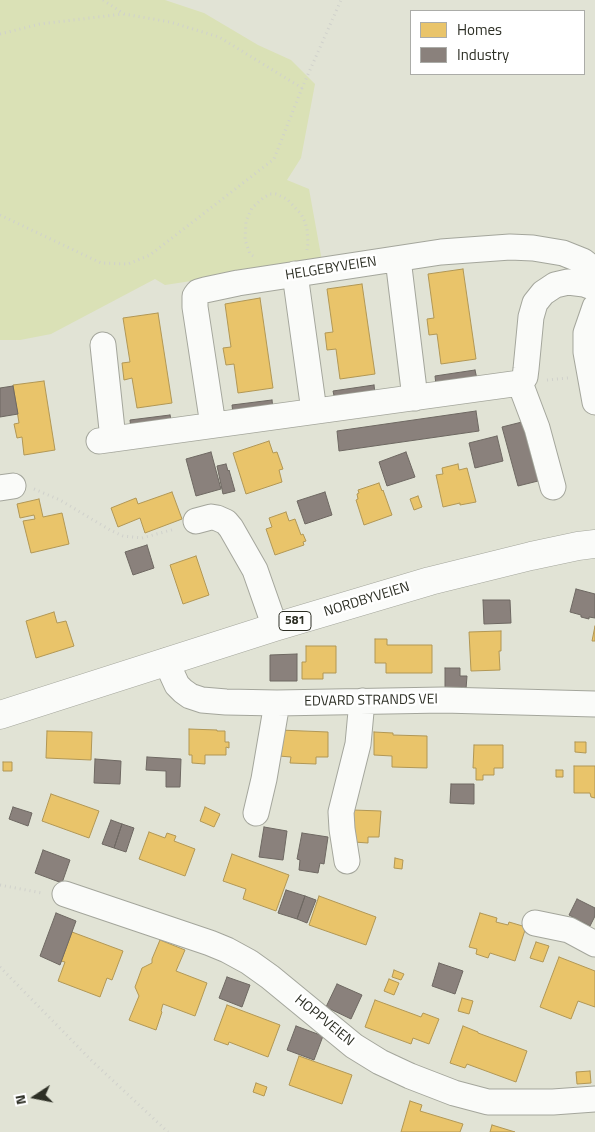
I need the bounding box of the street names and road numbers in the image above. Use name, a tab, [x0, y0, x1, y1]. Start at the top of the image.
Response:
street label: HELGEBYVEIEN	[284, 253, 378, 285]
street label: NORDBYVEIEN	[322, 579, 412, 621]
road number: 581	[279, 612, 311, 630]
street label: EDVARD STRANDS VEI	[304, 691, 438, 711]
street label: HOPPVEIEN	[291, 992, 357, 1050]

